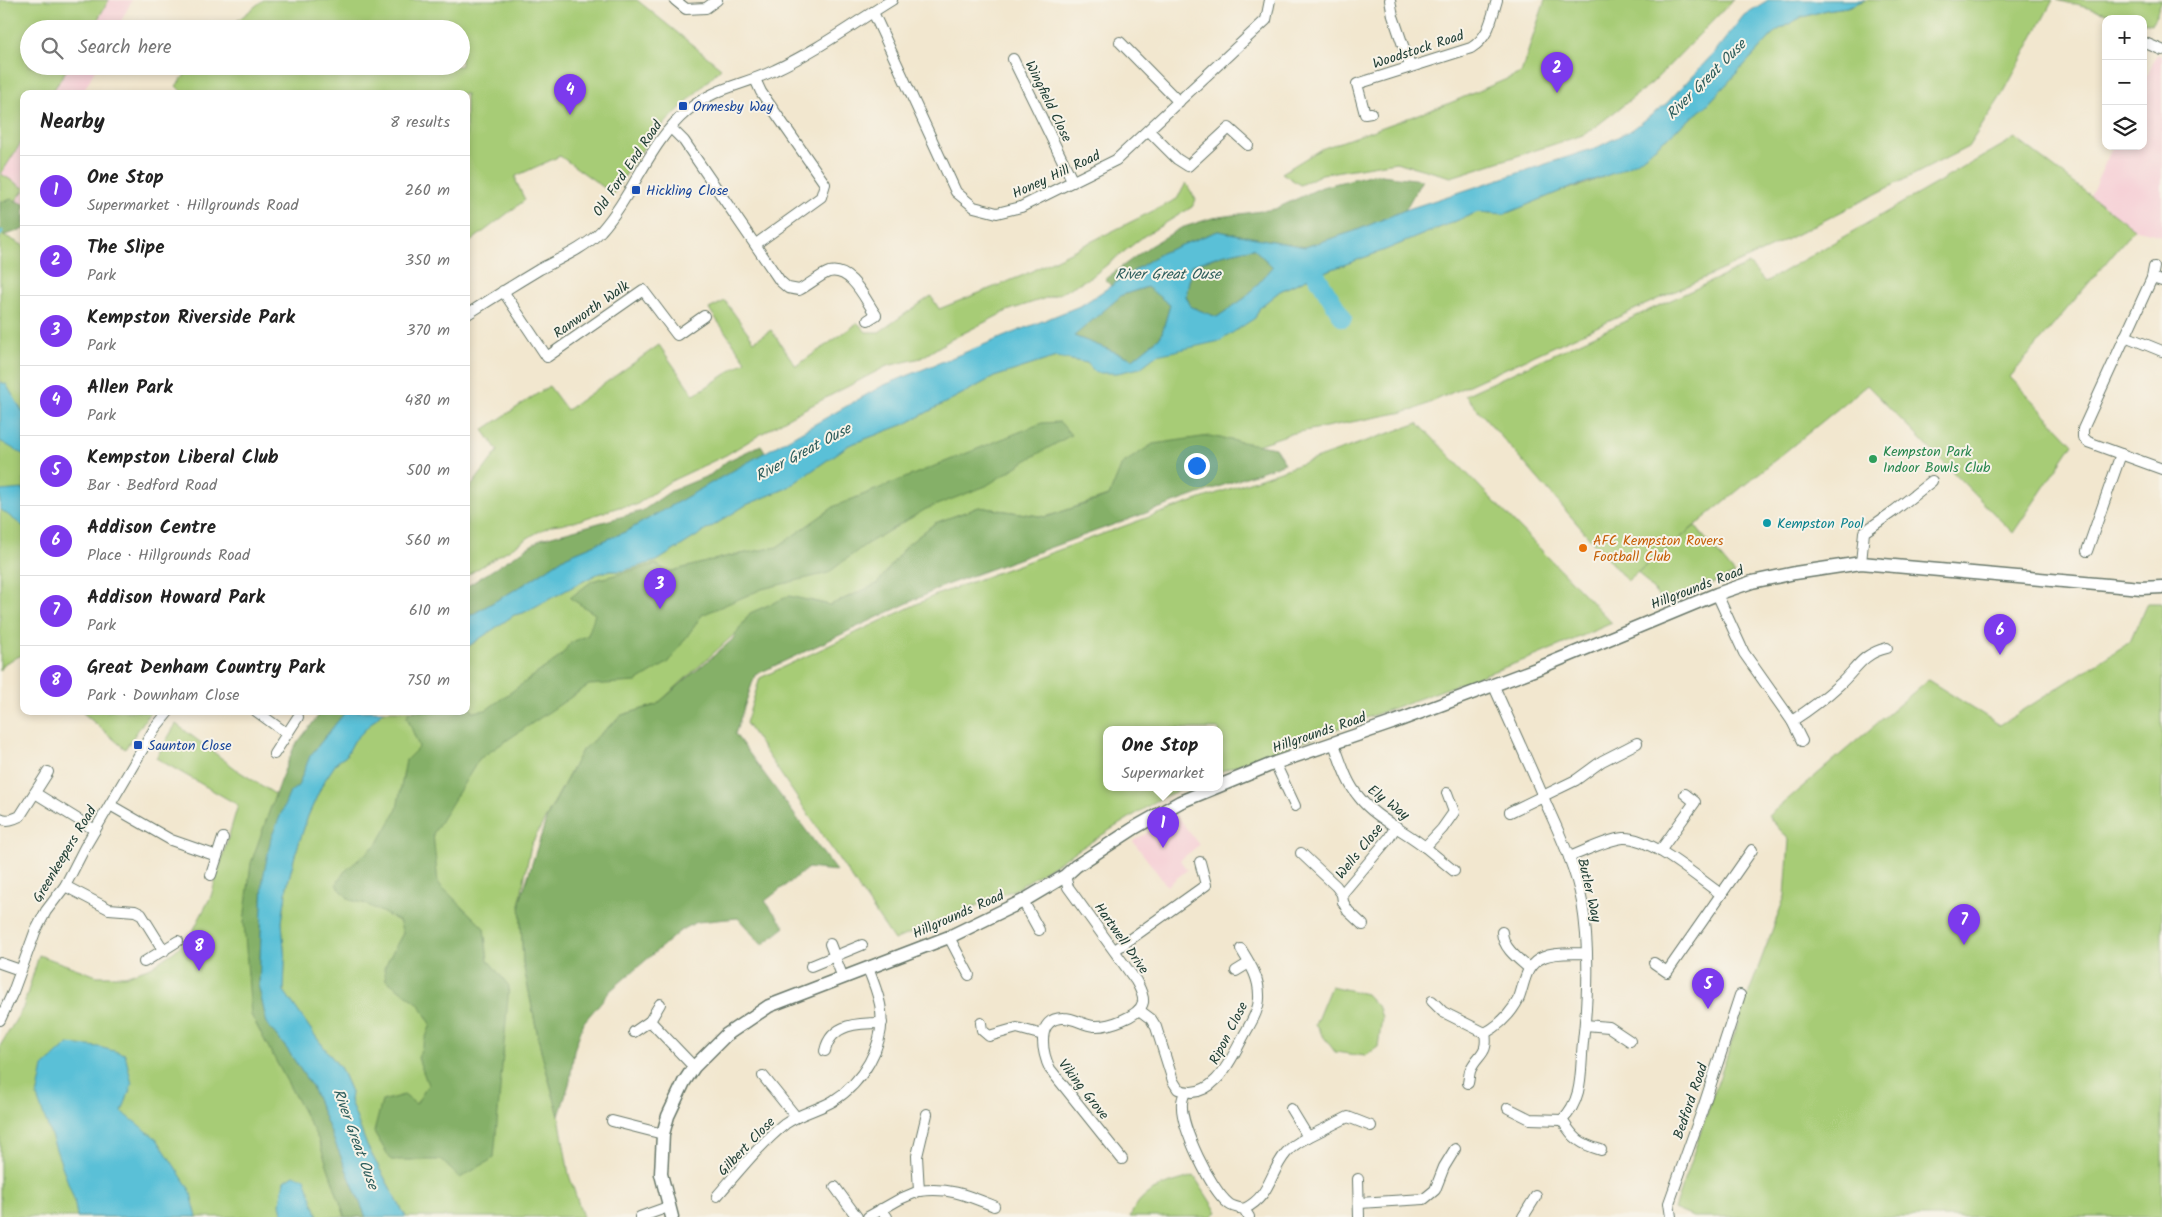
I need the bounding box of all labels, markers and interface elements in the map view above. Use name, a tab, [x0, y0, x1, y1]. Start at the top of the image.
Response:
map controls	[2102, 15, 2147, 150]
button: +	[2102, 15, 2147, 60]
search box	[20, 20, 470, 75]
street label: Woodstock Road	[1370, 25, 1468, 75]
text: Search here	[78, 33, 172, 63]
water label: River Great Ouse	[1661, 33, 1753, 126]
icon: search	[38, 34, 66, 62]
pin: 2	[1541, 52, 1573, 93]
street label: Wingfield Close	[1019, 57, 1078, 147]
button: −	[2102, 60, 2147, 105]
pin: 4	[554, 74, 586, 115]
place label: Ormesby Way	[693, 96, 774, 118]
marker: Ormesby Way	[677, 100, 689, 112]
button: layers	[2102, 105, 2147, 150]
text: Nearby	[40, 106, 105, 139]
text: 8 results	[390, 110, 450, 135]
street label: Old Ford End Road	[587, 115, 669, 221]
street label: Honey Hill Road	[1009, 144, 1105, 205]
text: One Stop	[87, 163, 164, 193]
text: 1	[54, 178, 58, 203]
text: 260 m	[405, 178, 450, 203]
place label: Hickling Close	[646, 180, 729, 202]
marker: Hickling Close	[630, 184, 642, 196]
text: Supermarket · Hillgrounds Road	[87, 193, 298, 218]
text: The Slipe	[87, 233, 165, 263]
text: 2	[51, 248, 61, 273]
text: 350 m	[405, 248, 450, 273]
text: Park	[87, 263, 116, 288]
water label: River Great Ouse	[1115, 263, 1222, 287]
street label: Ranworth Walk	[549, 275, 635, 344]
text: Kempston Riverside Park	[87, 303, 295, 333]
text: 3	[52, 318, 60, 343]
text: 370 m	[406, 318, 450, 343]
text: Park	[87, 333, 116, 358]
text: Allen Park	[87, 373, 173, 403]
text: 4	[52, 388, 60, 413]
text: 480 m	[404, 388, 450, 413]
text: Park	[87, 403, 116, 428]
water label: River Great Ouse	[751, 417, 857, 488]
place label: Kempston Park Indoor Bowls Club	[1883, 441, 1991, 479]
text: Kempston Liberal Club	[87, 443, 279, 473]
your location	[1184, 453, 1210, 479]
marker: Kempston Park Indoor Bowls Club	[1867, 453, 1879, 465]
text: 5	[52, 458, 60, 483]
text: 500 m	[406, 458, 450, 483]
text: Bar · Bedford Road	[87, 473, 217, 498]
text: Addison Centre	[87, 513, 216, 543]
place label: Kempston Pool	[1777, 513, 1864, 535]
marker: Kempston Pool	[1761, 517, 1773, 529]
text: 6	[52, 528, 60, 553]
text: 560 m	[405, 528, 450, 553]
place label: AFC Kempston Rovers Football Club	[1593, 530, 1723, 568]
marker: AFC Kempston Rovers Football Club	[1577, 542, 1589, 554]
text: Place · Hillgrounds Road	[87, 543, 250, 568]
street label: Hillgrounds Road	[1648, 560, 1748, 616]
pin: 3	[644, 568, 676, 609]
text: Addison Howard Park	[87, 583, 265, 613]
text: 7	[52, 598, 60, 623]
text: 610 m	[409, 598, 450, 623]
text: Park	[87, 613, 116, 638]
pin: 6	[1984, 614, 2016, 655]
text: Great Denham Country Park	[87, 653, 325, 683]
text: 8	[51, 668, 61, 693]
text: 750 m	[407, 668, 450, 693]
text: Park · Downham Close	[87, 683, 239, 708]
street label: Hillgrounds Road	[1269, 706, 1370, 759]
popup	[1103, 726, 1223, 791]
text: One Stop	[1122, 731, 1198, 761]
place label: Saunton Close	[148, 735, 232, 757]
marker: Saunton Close	[132, 739, 144, 751]
text: Supermarket	[1122, 761, 1204, 786]
street label: Ely Way	[1363, 780, 1414, 826]
street label: Greenkeepers Road	[27, 801, 103, 907]
pin: 1	[1147, 807, 1179, 848]
street label: Wells Close	[1330, 818, 1390, 884]
street label: Butler Way	[1571, 856, 1607, 925]
street label: Hillgrounds Road	[909, 885, 1009, 945]
street label: Hartwell Drive	[1088, 898, 1155, 980]
pin: 7	[1948, 904, 1980, 945]
pin: 8	[183, 930, 215, 971]
pin: 5	[1692, 968, 1724, 1009]
street label: Ripon Close	[1204, 998, 1254, 1069]
street label: Viking Grove	[1052, 1054, 1115, 1125]
street label: Bedford Road	[1668, 1059, 1715, 1142]
water label: River Great Ouse	[326, 1086, 385, 1194]
street label: Gilbert Close	[713, 1112, 781, 1181]

